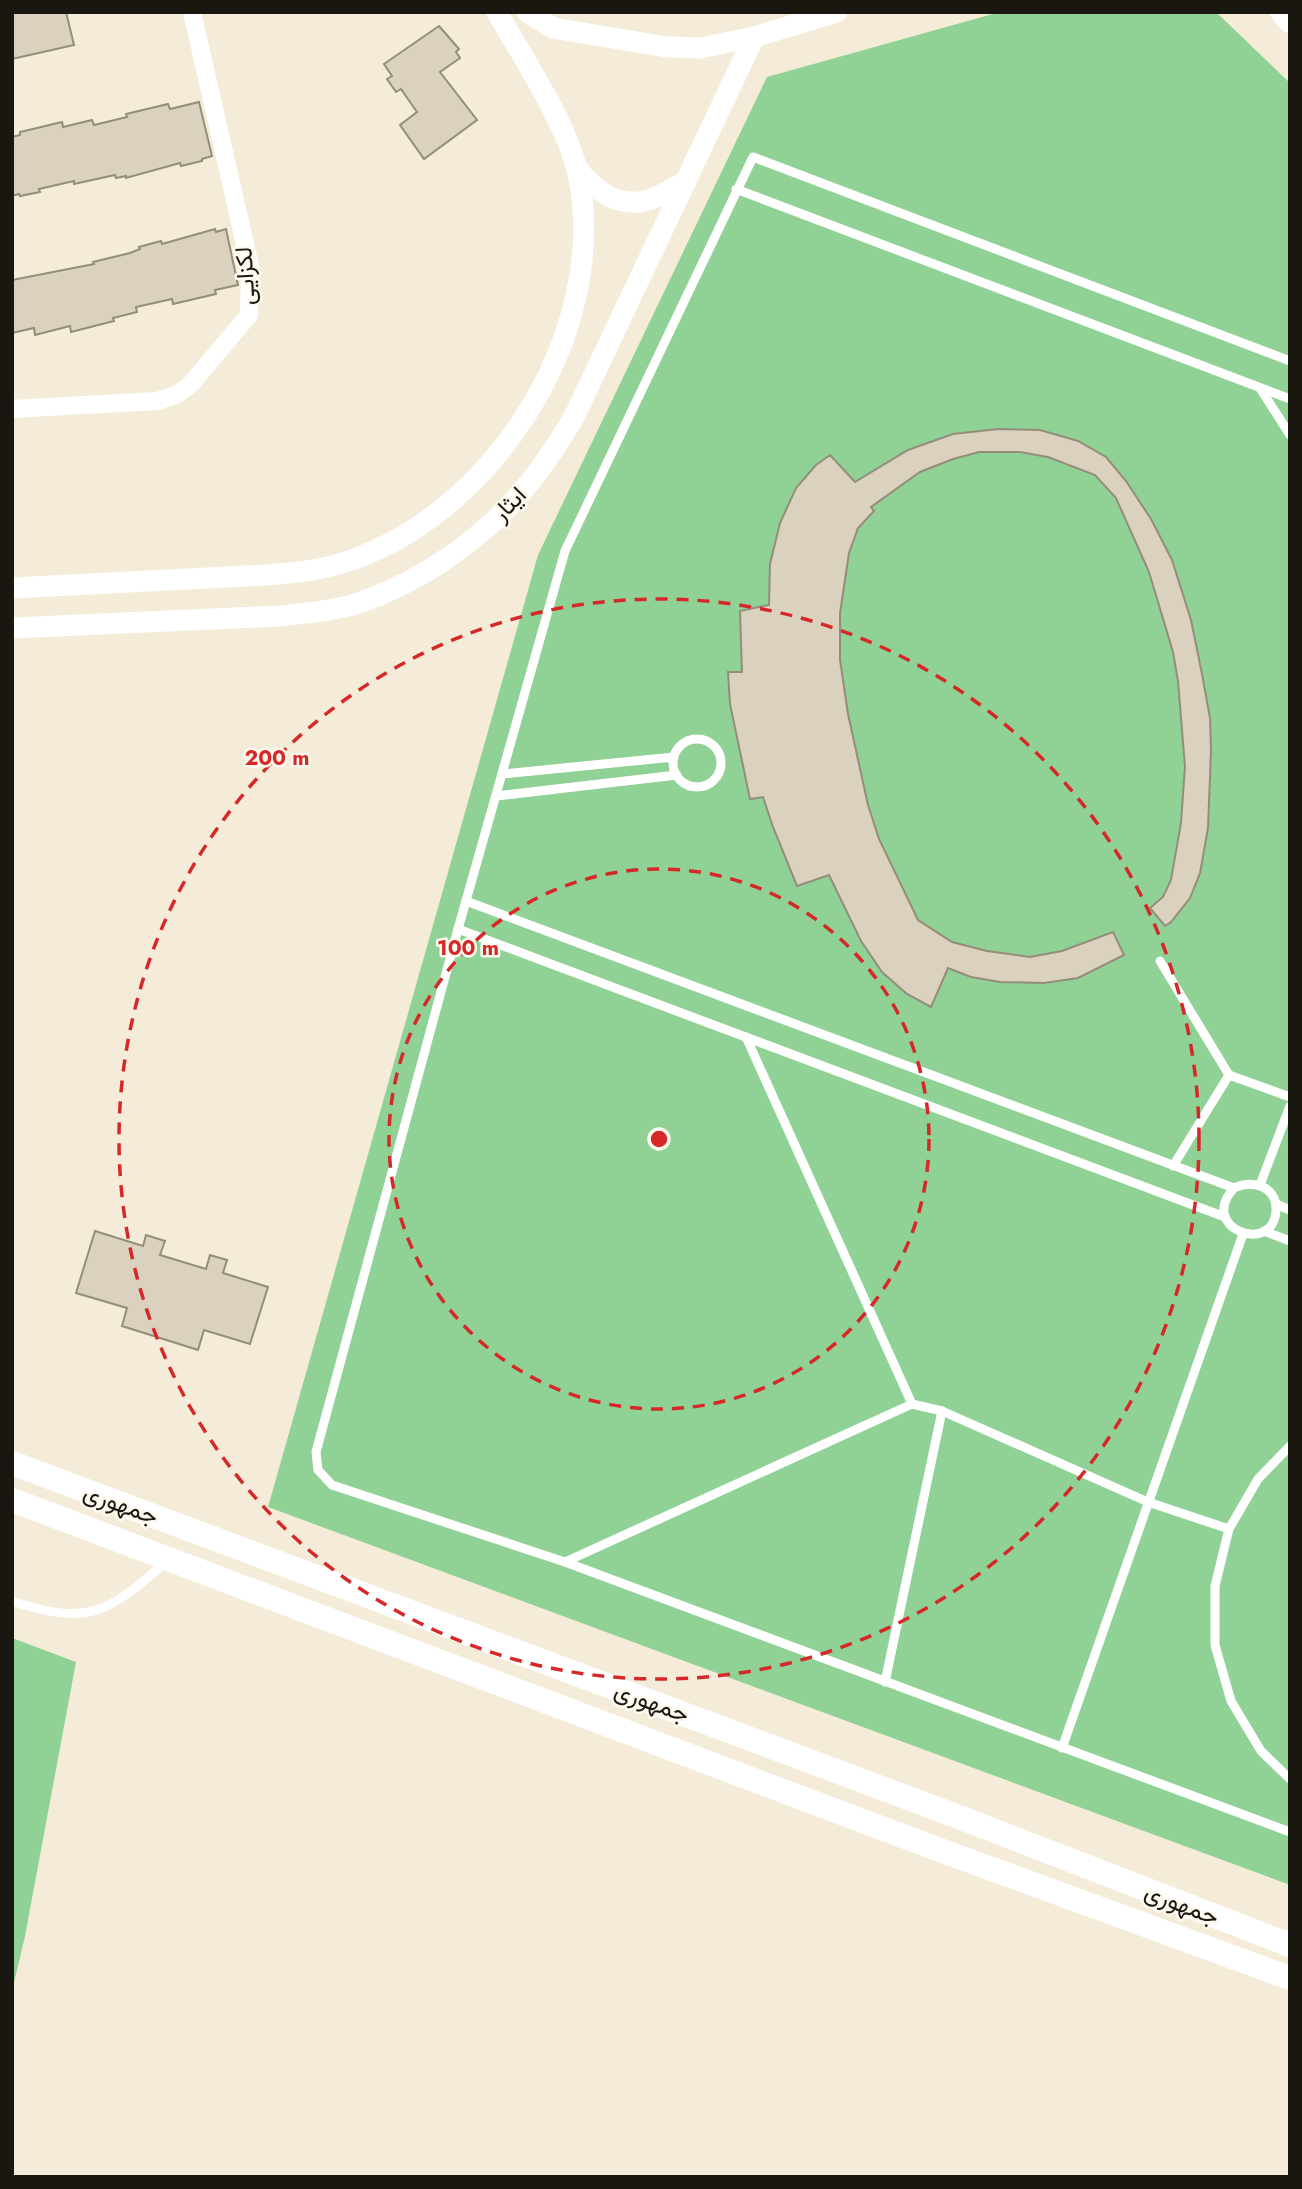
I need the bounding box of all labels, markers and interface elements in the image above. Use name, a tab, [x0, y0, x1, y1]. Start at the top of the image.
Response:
street label: لکزایی	[225, 246, 264, 306]
street label: ایثار	[483, 478, 534, 530]
text: 200 m	[244, 743, 310, 773]
text: 100 m	[437, 933, 499, 963]
centre of rings	[647, 1127, 671, 1151]
street label: جمهوری	[79, 1474, 164, 1533]
street label: جمهوری	[610, 1672, 695, 1731]
street label: جمهوری	[1140, 1873, 1225, 1934]

